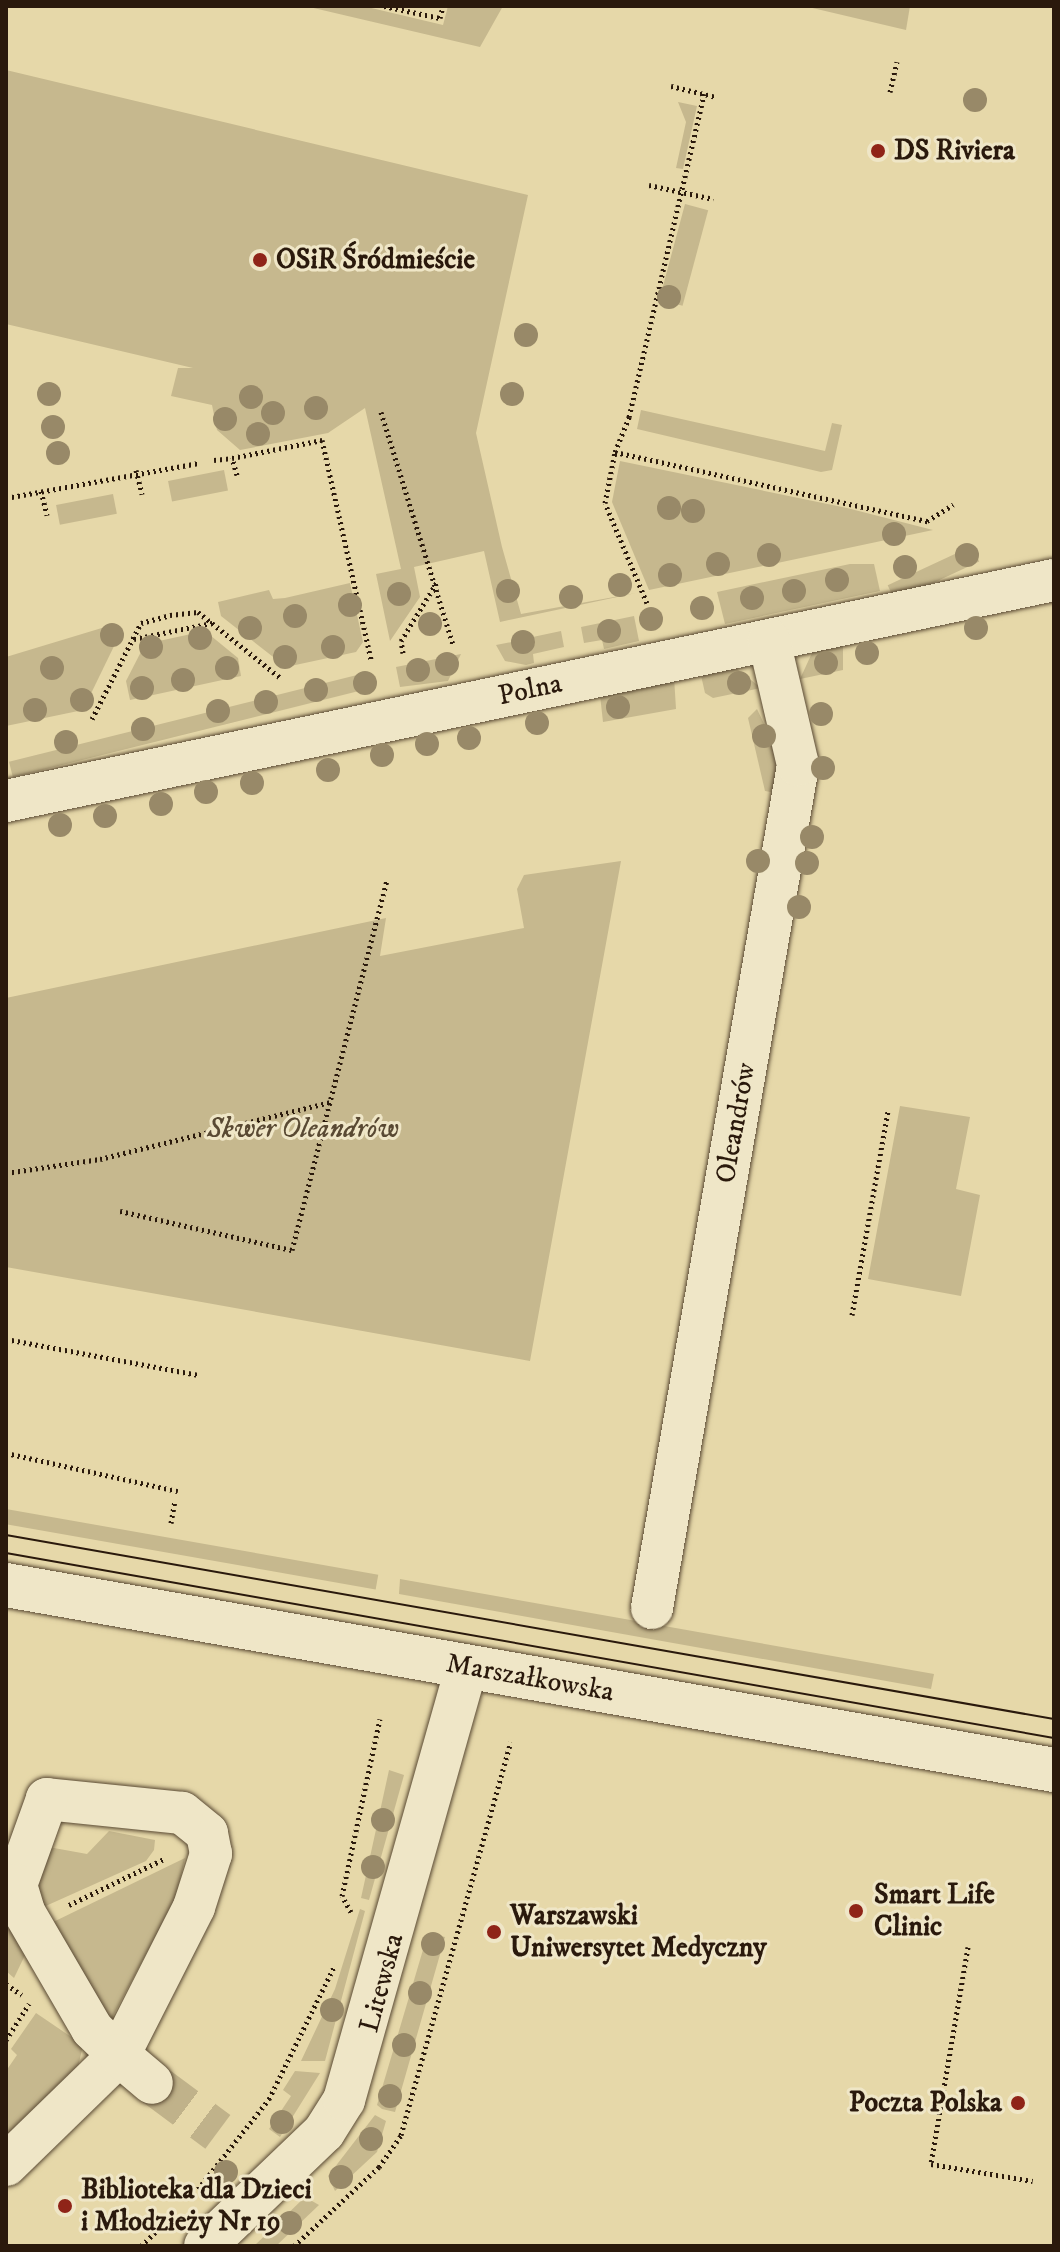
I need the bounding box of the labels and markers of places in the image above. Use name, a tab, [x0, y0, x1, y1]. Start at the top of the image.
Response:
place label: DS Riviera	[894, 134, 1015, 168]
marker: DS Riviera	[869, 142, 887, 160]
place label: OSiR Śródmieście	[276, 243, 475, 277]
marker: OSiR Śródmieście	[251, 251, 269, 269]
place label: Smart Life Clinic	[874, 1878, 995, 1944]
place label: Warszawski Uniwersytet Medyczny	[510, 1899, 767, 1965]
marker: Smart Life Clinic	[845, 1900, 867, 1922]
marker: Warszawski Uniwersytet Medyczny	[485, 1923, 503, 1941]
place label: Poczta Polska	[849, 2086, 1002, 2120]
marker: Poczta Polska	[1009, 2094, 1027, 2112]
place label: Biblioteka dla Dzieci i Młodzieży Nr 19	[81, 2173, 312, 2239]
marker: Biblioteka dla Dzieci i Młodzieży Nr 19	[56, 2197, 74, 2215]

